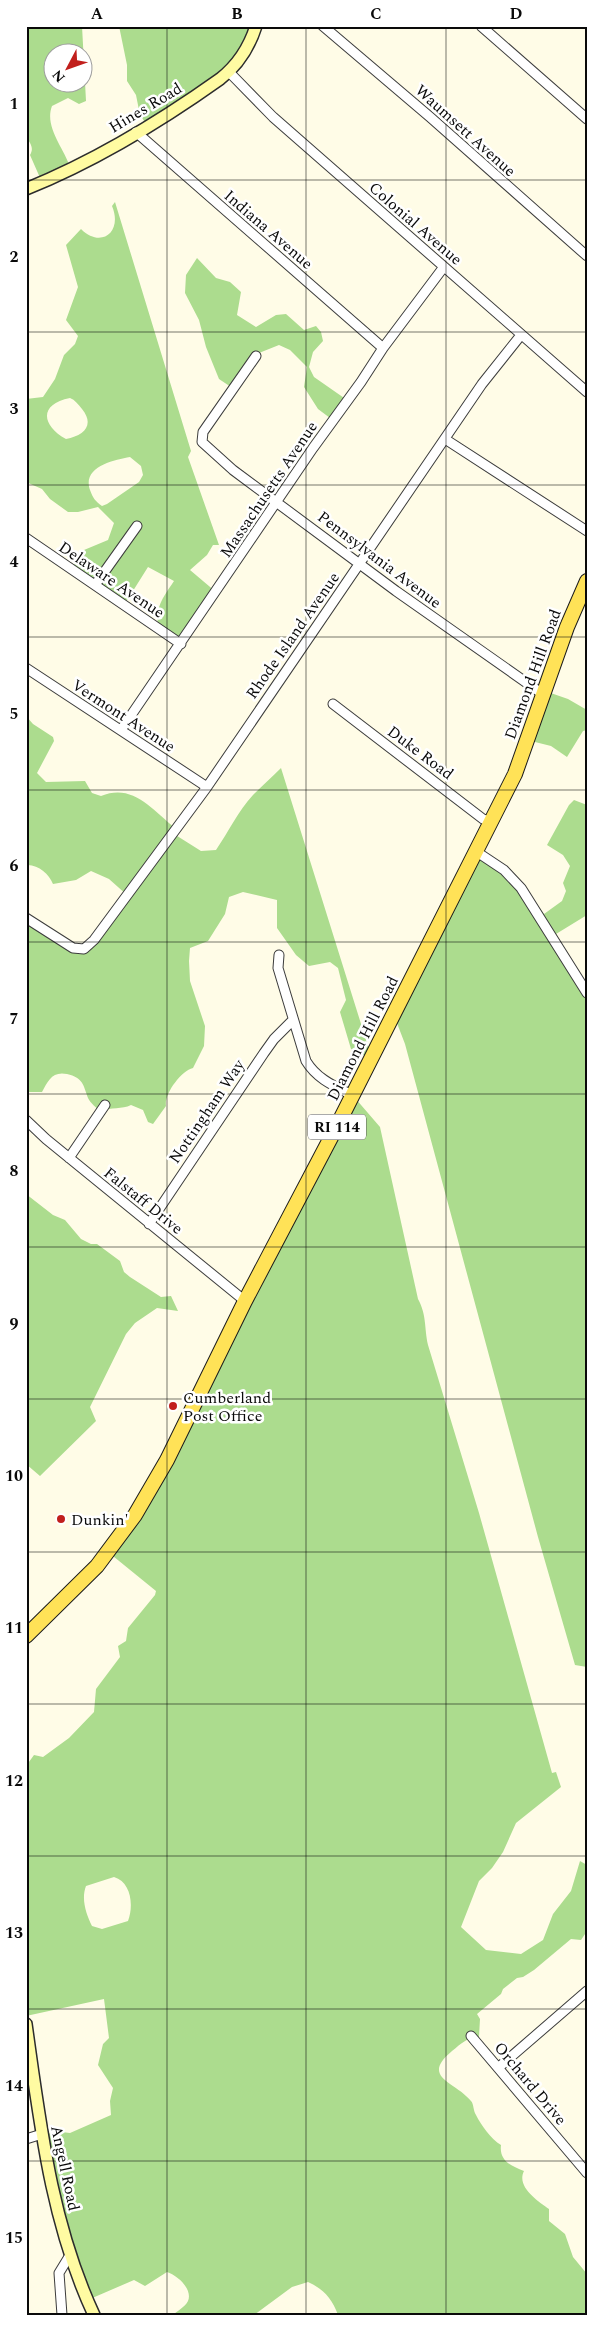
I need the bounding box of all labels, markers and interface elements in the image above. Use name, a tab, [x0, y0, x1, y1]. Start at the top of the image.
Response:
text: A	[91, 2, 104, 26]
text: B	[231, 2, 243, 26]
text: C	[370, 2, 382, 26]
text: D	[510, 2, 523, 26]
north arrow	[42, 42, 92, 92]
text: N	[47, 65, 70, 87]
street label: Hines Road	[104, 76, 187, 139]
street label: Waumsett Avenue	[409, 79, 521, 183]
text: 1	[10, 92, 18, 116]
street label: Colonial Avenue	[363, 176, 467, 271]
street label: Indiana Avenue	[219, 184, 318, 275]
text: 2	[10, 245, 19, 269]
text: 3	[10, 397, 19, 421]
street label: Massachusetts Avenue	[214, 416, 324, 563]
street label: Pennsylvania Avenue	[312, 505, 446, 614]
street label: Delaware Avenue	[54, 535, 169, 624]
text: 4	[10, 550, 19, 574]
street label: Rhode Island Avenue	[240, 567, 346, 704]
street label: Diamond Hill Road	[498, 606, 568, 743]
street label: Vermont Avenue	[67, 673, 180, 758]
text: 5	[10, 702, 18, 726]
street label: Duke Road	[382, 720, 459, 786]
text: 6	[10, 854, 19, 878]
street label: Diamond Hill Road	[321, 972, 405, 1105]
text: 7	[10, 1007, 19, 1031]
street label: Nottingham Way	[163, 1054, 251, 1169]
road number: RI 114	[308, 1114, 366, 1140]
text: 8	[10, 1159, 19, 1183]
street label: Falstaff Drive	[98, 1161, 188, 1240]
text: 9	[10, 1312, 19, 1336]
place label: Cumberland Post Office	[183, 1386, 271, 1428]
marker: Cumberland Post Office	[167, 1400, 179, 1412]
text: 10	[5, 1464, 23, 1488]
place label: Dunkin'	[71, 1508, 129, 1532]
marker: Dunkin'	[55, 1513, 67, 1525]
text: 11	[5, 1616, 23, 1640]
text: 12	[5, 1769, 23, 1793]
text: 13	[5, 1921, 23, 1945]
street label: Orchard Drive	[488, 2037, 572, 2131]
text: 14	[5, 2074, 23, 2098]
street label: Angell Road	[44, 2123, 86, 2213]
text: 15	[5, 2226, 23, 2250]

